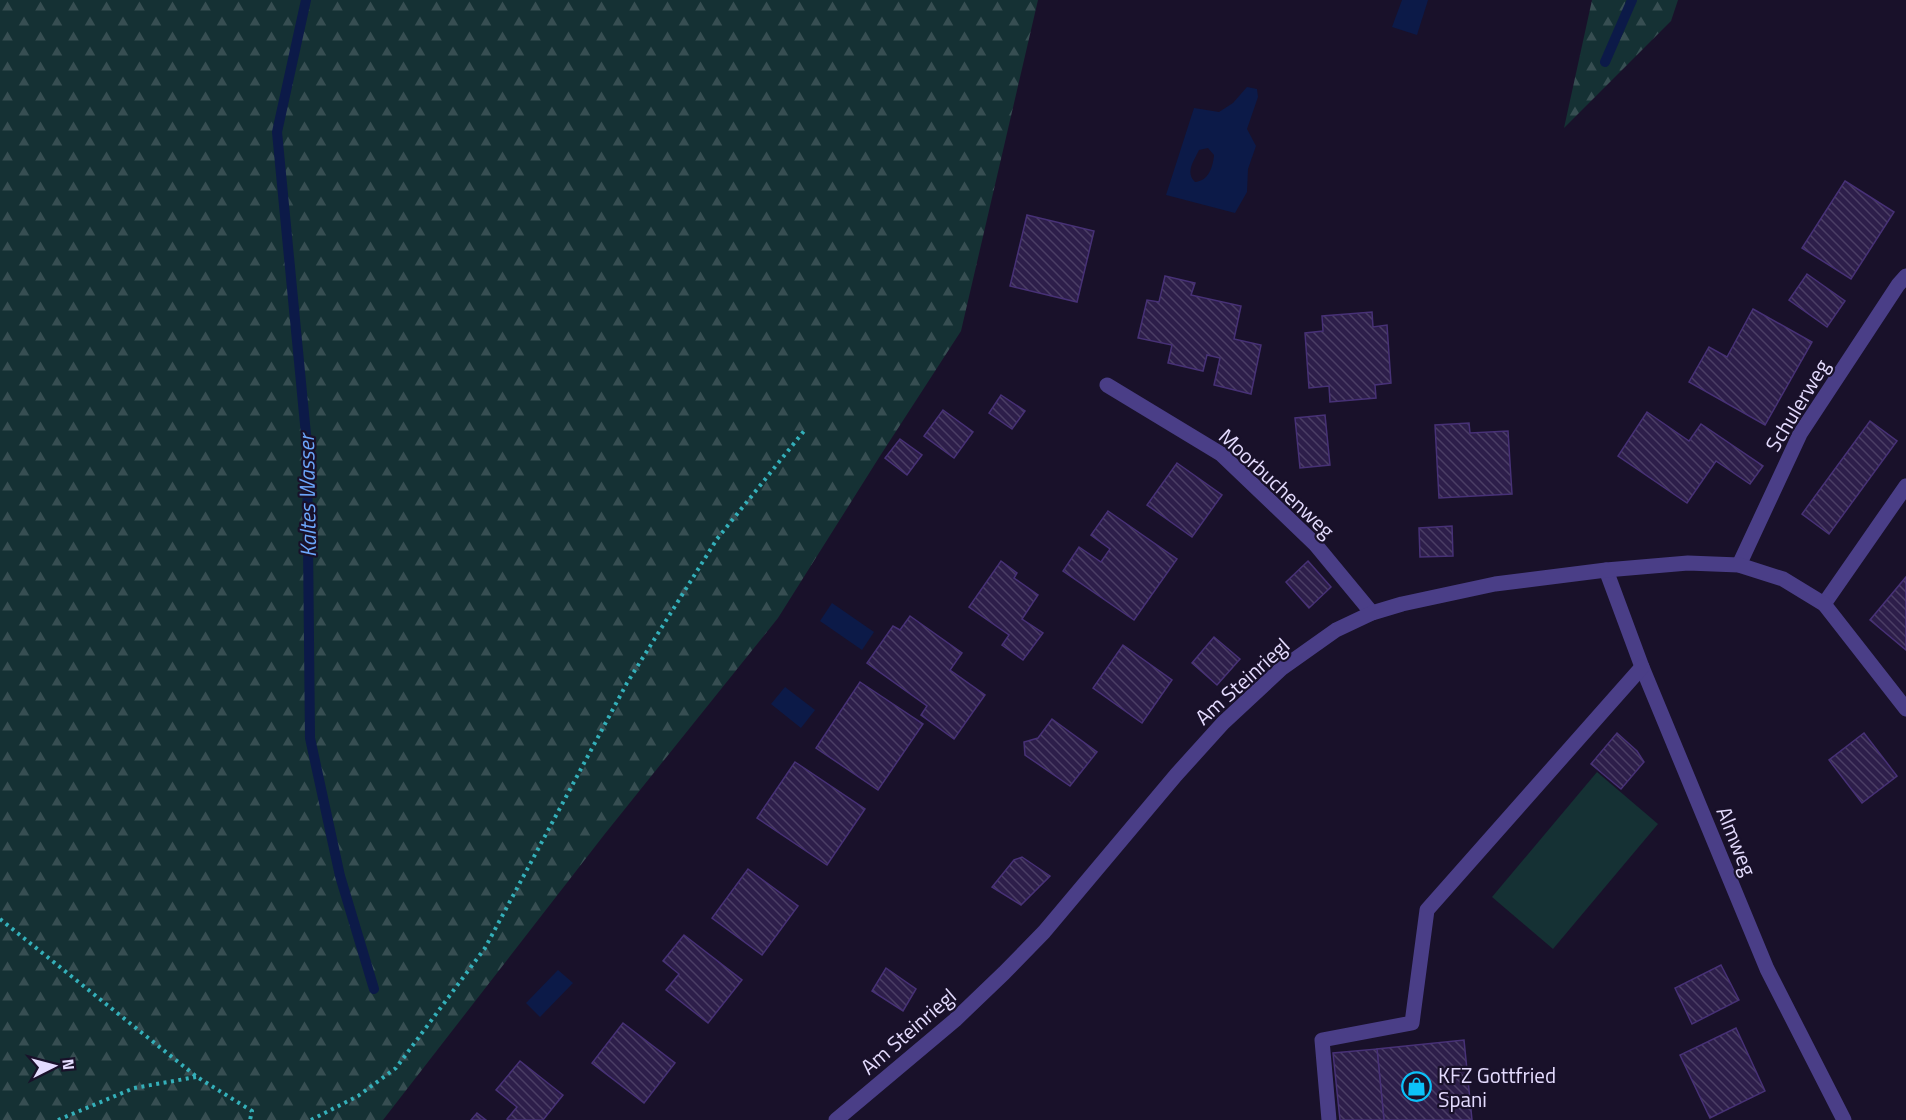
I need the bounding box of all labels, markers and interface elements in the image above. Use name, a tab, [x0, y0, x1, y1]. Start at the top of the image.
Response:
street label: Schulerweg	[1757, 352, 1837, 457]
street label: Moorbuchenweg	[1212, 421, 1342, 546]
water label: Kaltes Wasser	[289, 431, 325, 558]
street label: Am Steinriegl	[1188, 630, 1296, 732]
street label: Almweg	[1709, 802, 1765, 881]
street label: Am Steinriegl	[853, 980, 963, 1082]
north arrow	[24, 1036, 84, 1096]
text: N	[56, 1058, 81, 1071]
place label: KFZ Gottfried Spani	[1438, 1059, 1556, 1115]
shop icon: KFZ Gottfried Spani	[1401, 1071, 1433, 1103]

